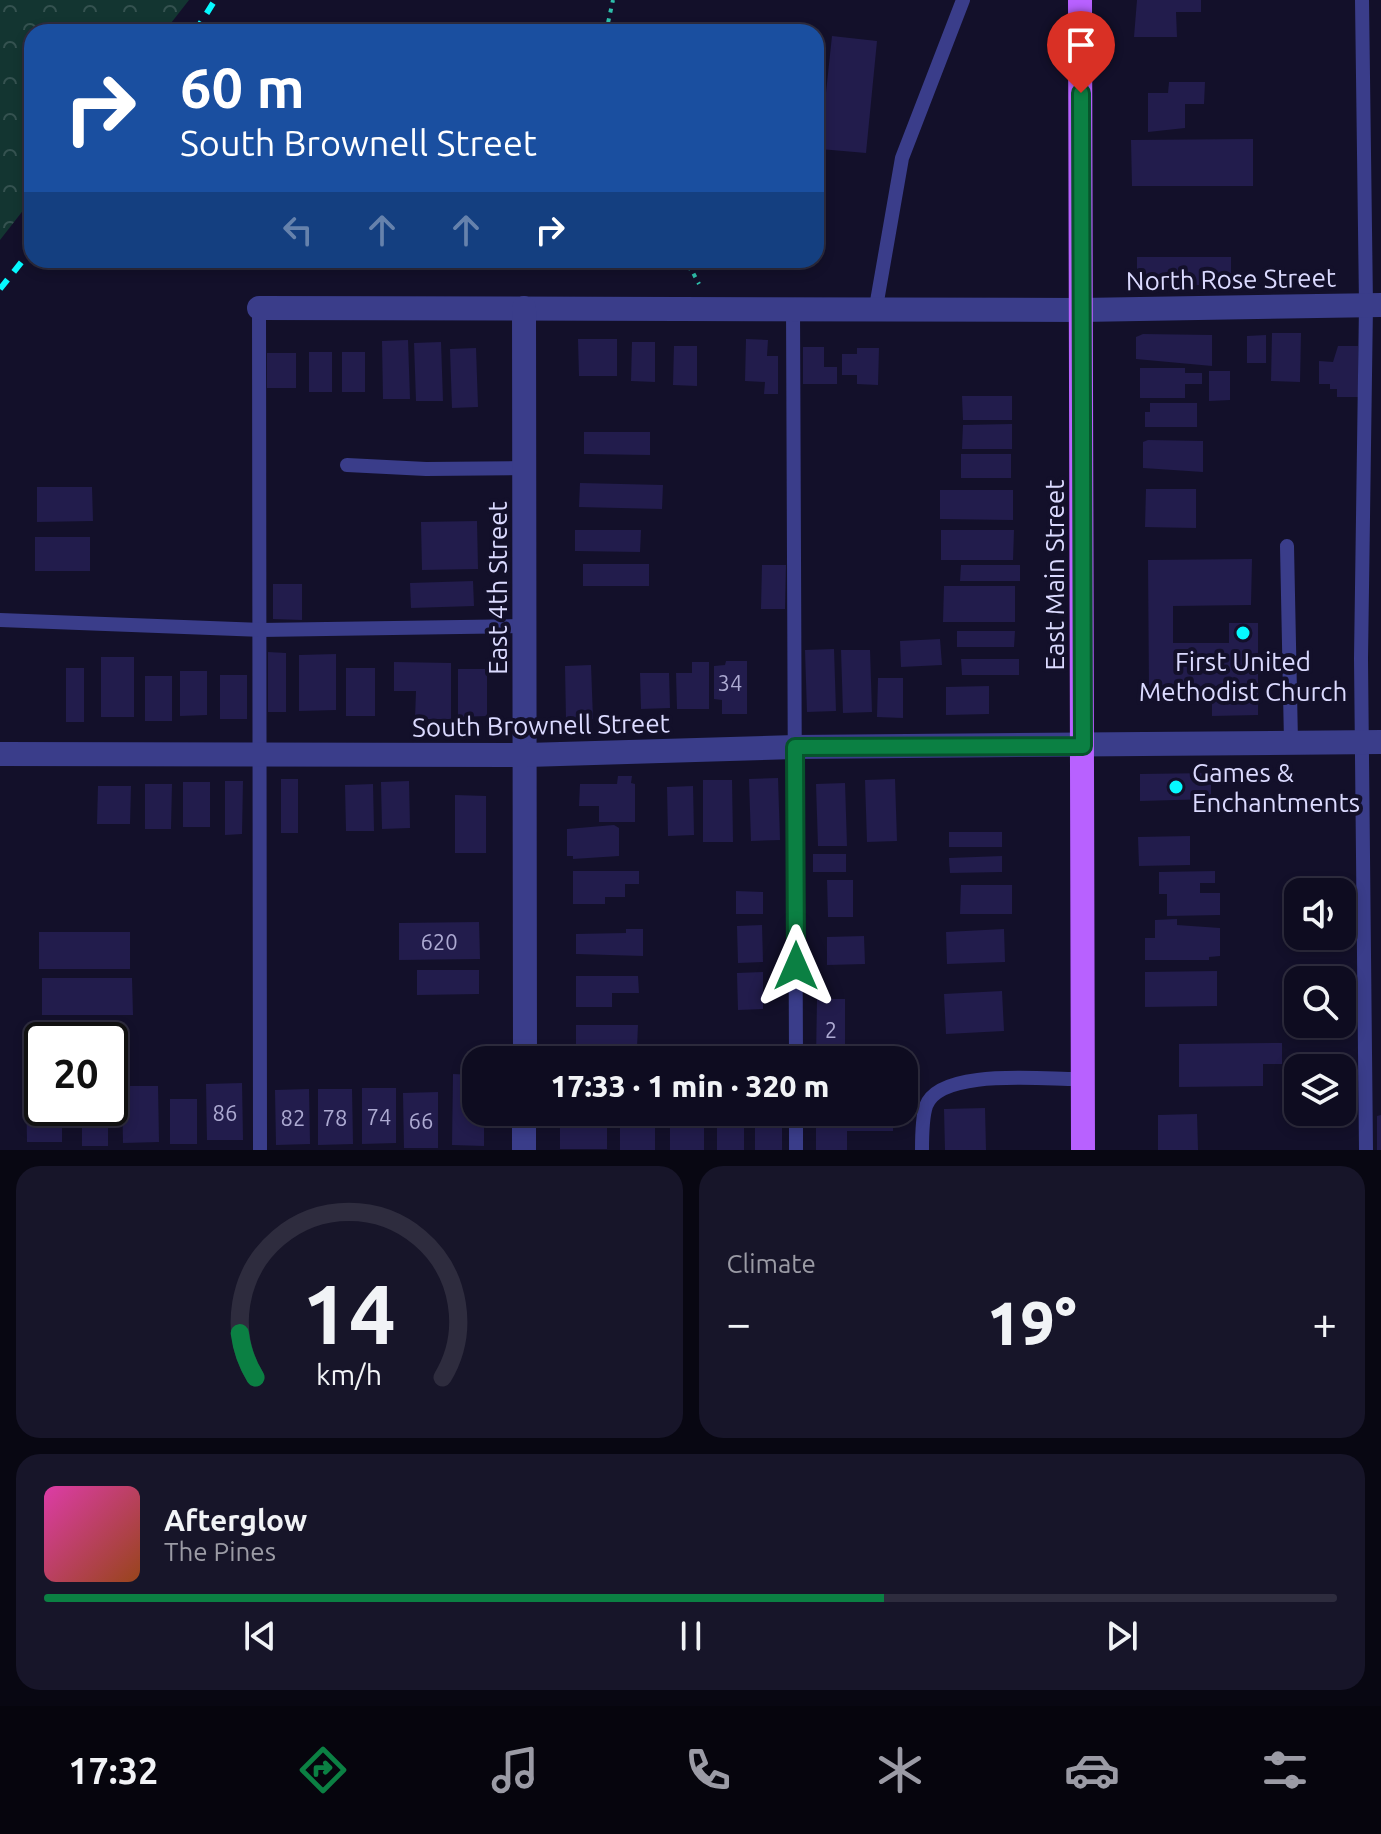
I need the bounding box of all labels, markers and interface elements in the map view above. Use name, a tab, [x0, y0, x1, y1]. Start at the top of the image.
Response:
pin	[1047, 11, 1115, 93]
icon: arrive	[1059, 23, 1103, 67]
icon: right	[48, 56, 152, 160]
text: 60 m	[180, 56, 305, 119]
text: South Brownell Street	[180, 122, 537, 163]
icon: left	[276, 208, 320, 252]
icon: ahead	[360, 208, 404, 252]
icon: ahead	[444, 208, 488, 252]
icon: right	[528, 208, 572, 252]
street label: North Rose Street	[1126, 263, 1336, 295]
street label: East Main Street	[1040, 479, 1069, 671]
street label: East 4th Street	[483, 501, 512, 675]
marker: First United Methodist Church	[1234, 624, 1252, 642]
place label: First United Methodist Church	[1139, 647, 1347, 706]
house number: 34	[718, 670, 742, 695]
street label: South Brownell Street	[412, 708, 670, 742]
place label: Games & Enchantments	[1192, 758, 1360, 817]
marker: Games & Enchantments	[1167, 778, 1185, 796]
map controls	[1284, 878, 1356, 1126]
button: sound	[1284, 878, 1356, 950]
position arrow	[754, 924, 838, 1008]
house number: 620	[420, 929, 458, 954]
button: search	[1284, 966, 1356, 1038]
house number: 2	[825, 1017, 837, 1042]
speed limit sign: 20	[24, 1022, 128, 1126]
button: layers	[1284, 1054, 1356, 1126]
text: 17:33 · 1 min · 320 m	[551, 1069, 829, 1103]
house number: 86	[213, 1100, 237, 1125]
house number: 74	[367, 1104, 391, 1129]
house number: 82	[281, 1105, 305, 1130]
house number: 78	[323, 1105, 347, 1130]
house number: 66	[409, 1108, 433, 1133]
text: Climate	[727, 1249, 816, 1278]
text: 14	[302, 1266, 396, 1360]
text: 19°	[987, 1289, 1076, 1356]
text: −	[727, 1298, 751, 1347]
text: +	[1312, 1298, 1337, 1347]
text: km/h	[316, 1358, 382, 1390]
text: Afterglow	[164, 1503, 307, 1537]
text: The Pines	[164, 1537, 276, 1566]
icon: previous	[238, 1614, 282, 1658]
icon: pause	[669, 1614, 713, 1658]
icon: next	[1100, 1614, 1144, 1658]
icon: directions	[295, 1742, 351, 1798]
icon: music	[487, 1742, 543, 1798]
icon: phone	[680, 1742, 736, 1798]
icon: climate	[872, 1742, 928, 1798]
icon: car	[1064, 1742, 1120, 1798]
icon: filters	[1257, 1742, 1313, 1798]
text: 17:32	[68, 1750, 158, 1791]

